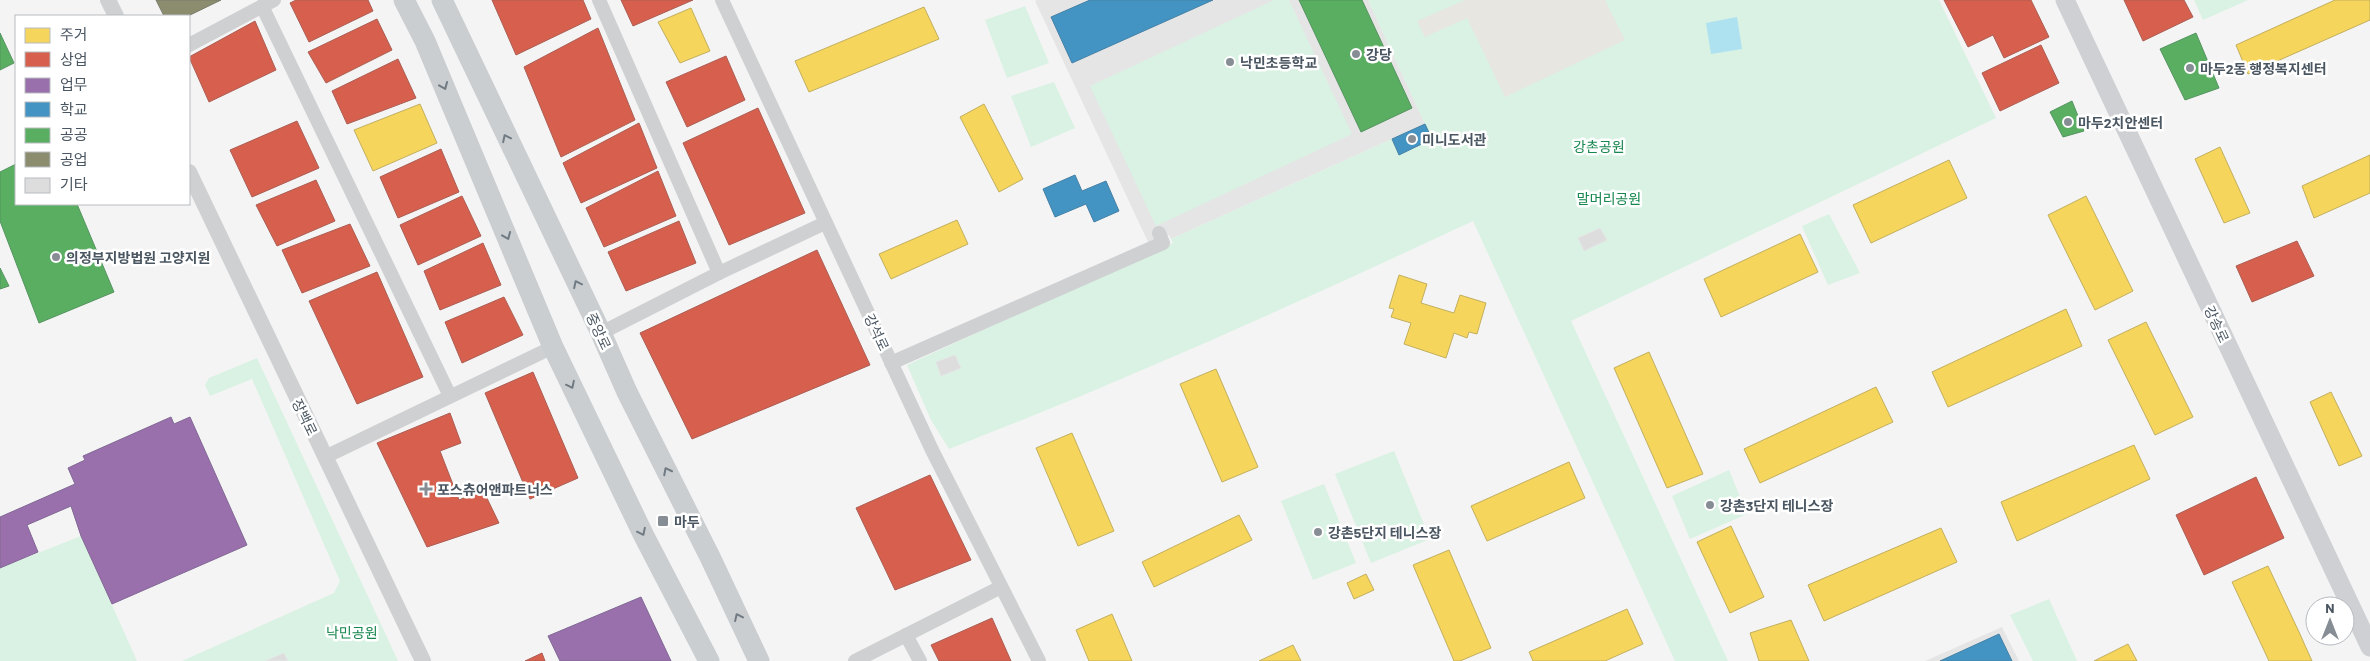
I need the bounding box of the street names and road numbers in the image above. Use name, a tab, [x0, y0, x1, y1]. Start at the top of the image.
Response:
street label: 강송로	[2201, 303, 2233, 345]
street label: 중앙로	[583, 310, 615, 352]
street label: 강석로	[861, 311, 893, 353]
street label: 장백로	[289, 396, 321, 438]

